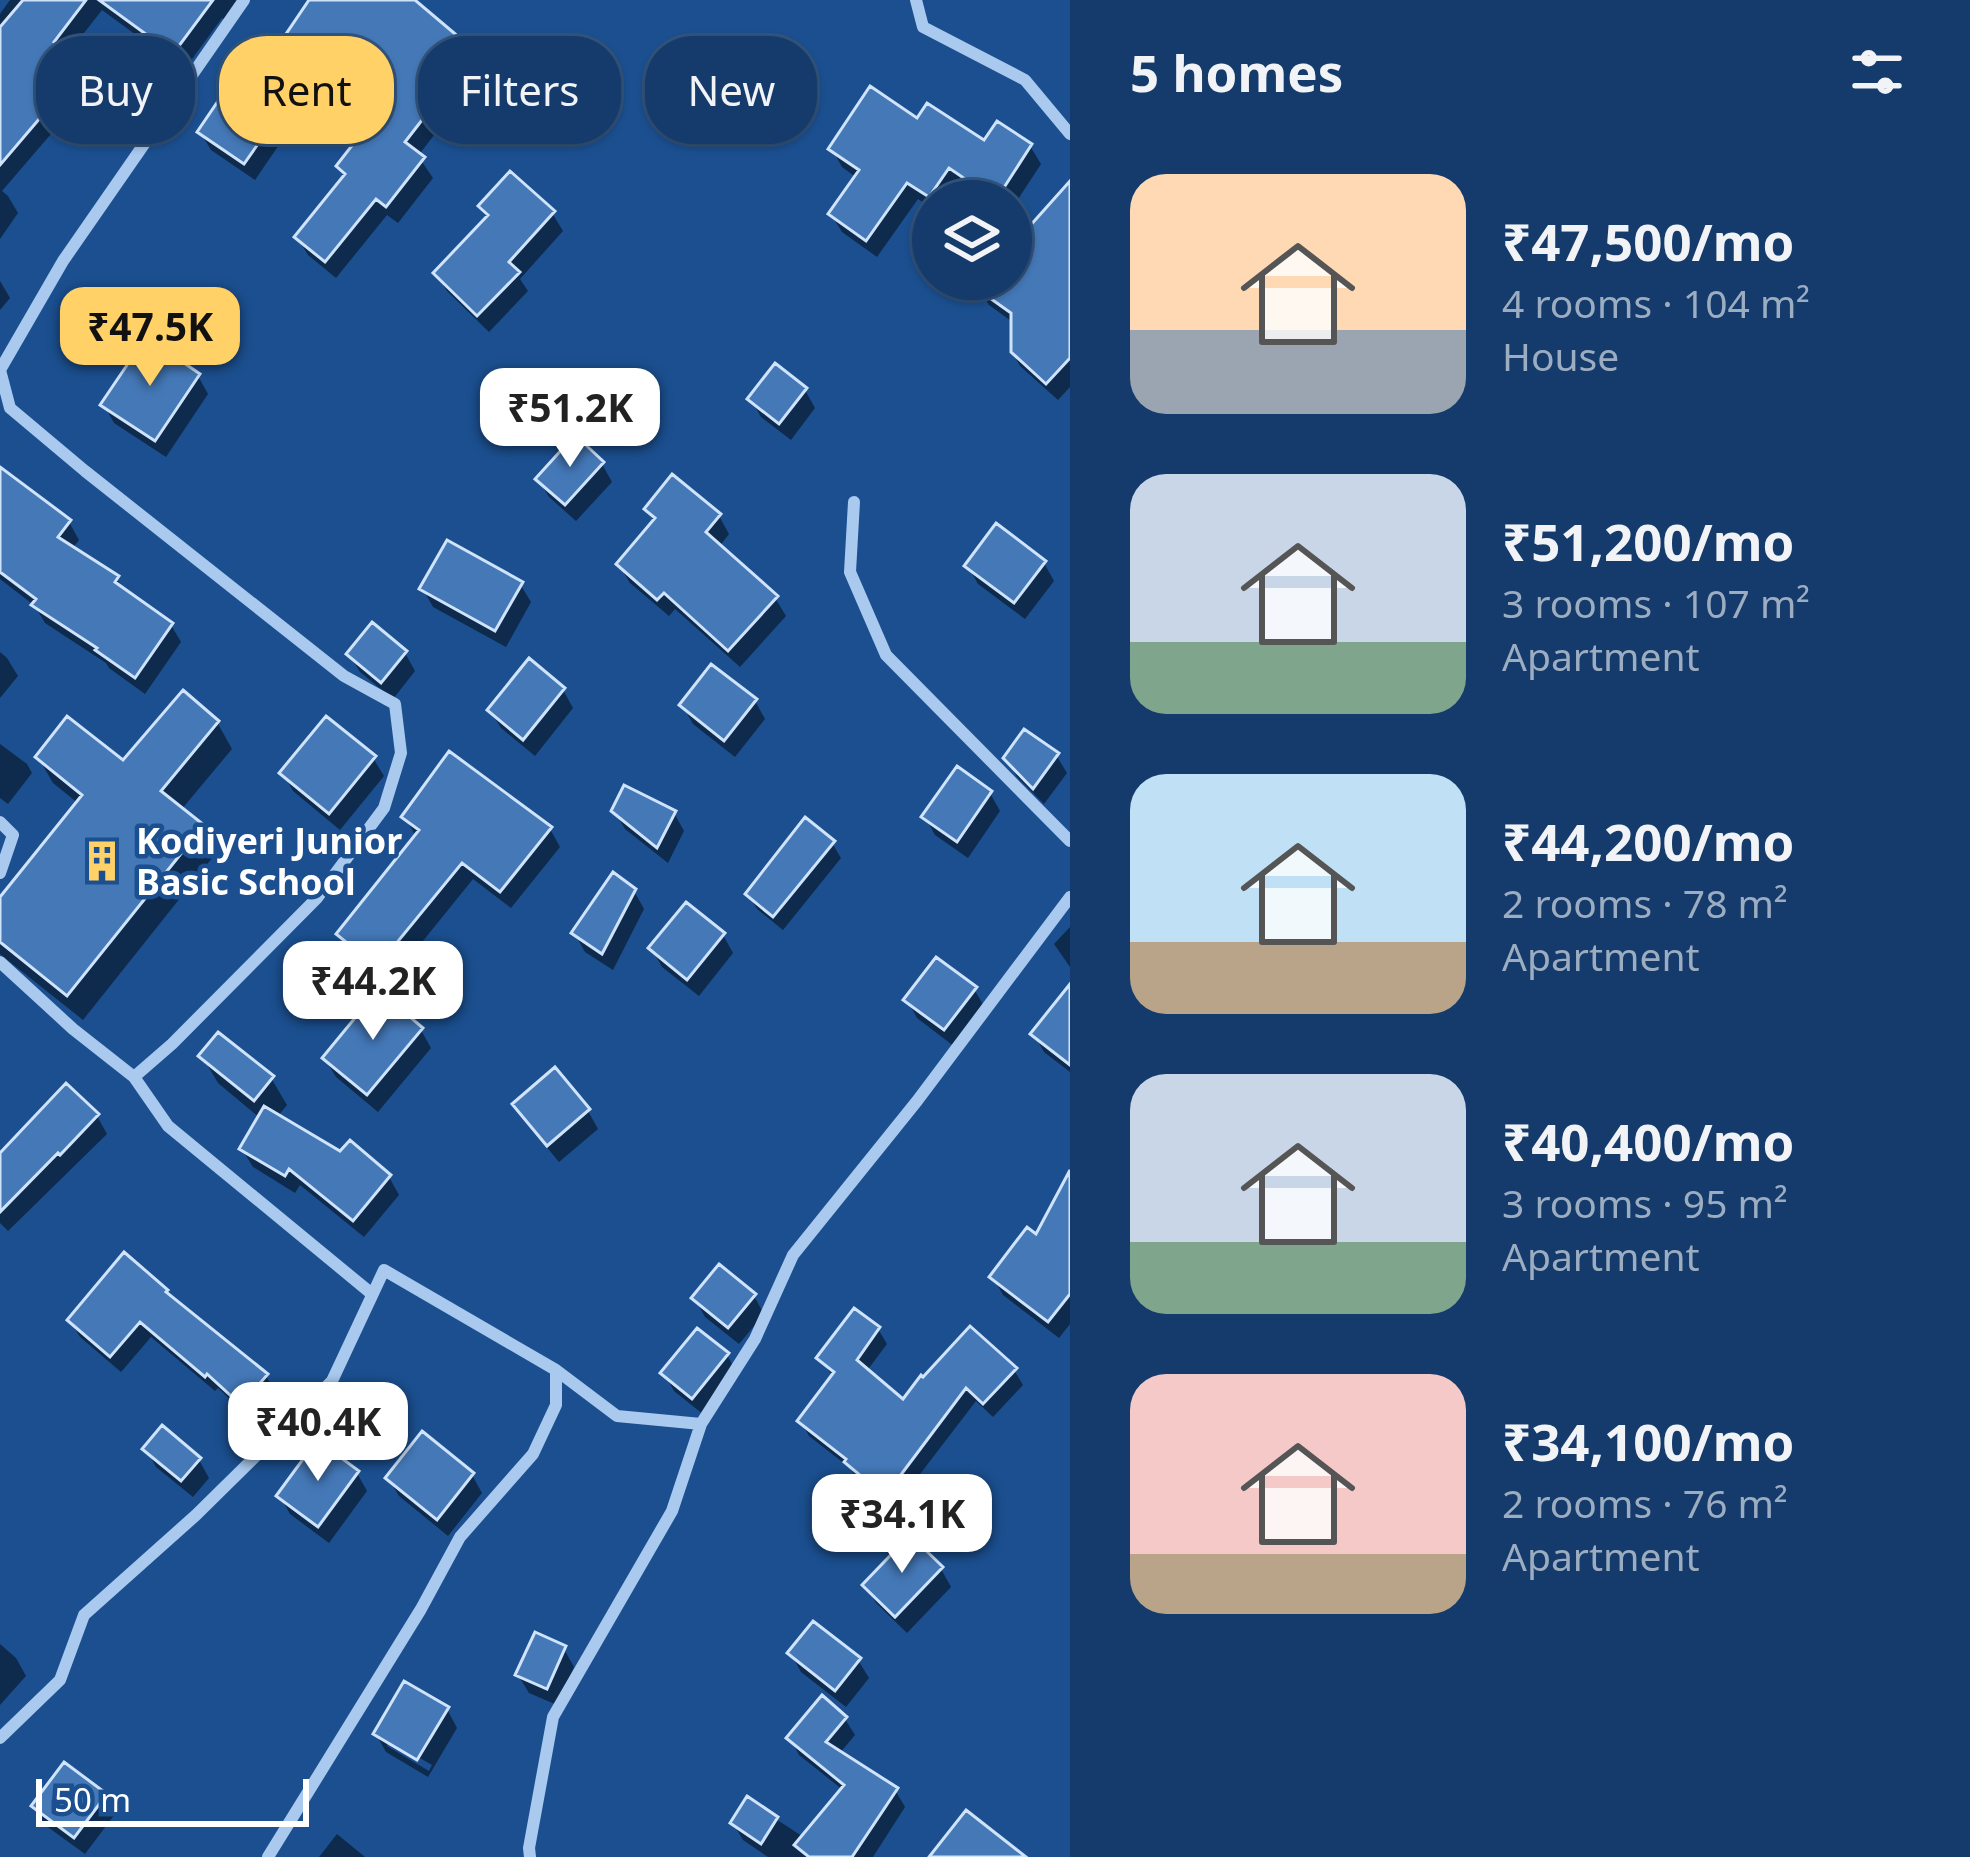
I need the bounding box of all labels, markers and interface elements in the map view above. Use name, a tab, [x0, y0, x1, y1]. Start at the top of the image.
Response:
chip: Buy	[36, 36, 195, 144]
chip: Rent	[219, 36, 394, 144]
chip: Filters	[418, 36, 621, 144]
chip: New	[645, 36, 817, 144]
text: 5 homes	[1130, 37, 1343, 107]
icon: filters	[1844, 39, 1910, 105]
map controls	[912, 180, 1032, 300]
button: layers	[912, 180, 1032, 300]
text: ₹47,500/mo	[1502, 206, 1794, 276]
icon: home	[1226, 222, 1370, 366]
text: 4 rooms · 104 m²	[1502, 276, 1810, 329]
pin: ₹47.5K	[52, 287, 248, 389]
text: ₹47.5K	[87, 299, 213, 352]
text: House	[1502, 329, 1619, 382]
pin: ₹51.2K	[472, 368, 668, 470]
text: ₹51.2K	[507, 380, 633, 433]
text: ₹51,200/mo	[1502, 506, 1794, 576]
icon: home	[1226, 522, 1370, 666]
text: 3 rooms · 107 m²	[1502, 576, 1810, 629]
text: Apartment	[1502, 629, 1700, 682]
text: ₹44,200/mo	[1502, 806, 1794, 876]
place label: Kodiyeri Junior Basic School	[136, 816, 402, 906]
icon: home	[1226, 822, 1370, 966]
building icon: Kodiyeri Junior Basic School	[79, 838, 125, 884]
text: 2 rooms · 78 m²	[1502, 876, 1788, 929]
text: Apartment	[1502, 929, 1700, 982]
pin: ₹44.2K	[275, 941, 471, 1043]
text: ₹44.2K	[310, 953, 436, 1006]
text: ₹40,400/mo	[1502, 1106, 1794, 1176]
icon: home	[1226, 1122, 1370, 1266]
text: 3 rooms · 95 m²	[1502, 1176, 1788, 1229]
text: Apartment	[1502, 1229, 1700, 1282]
pin: ₹40.4K	[220, 1382, 416, 1484]
text: ₹40.4K	[255, 1394, 381, 1447]
text: ₹34,100/mo	[1502, 1406, 1794, 1476]
icon: home	[1226, 1422, 1370, 1566]
pin: ₹34.1K	[804, 1474, 1000, 1576]
text: 2 rooms · 76 m²	[1502, 1476, 1788, 1529]
text: ₹34.1K	[839, 1486, 965, 1539]
text: Apartment	[1502, 1529, 1700, 1582]
scale bar	[36, 1773, 309, 1826]
text: 50 m	[54, 1777, 131, 1822]

